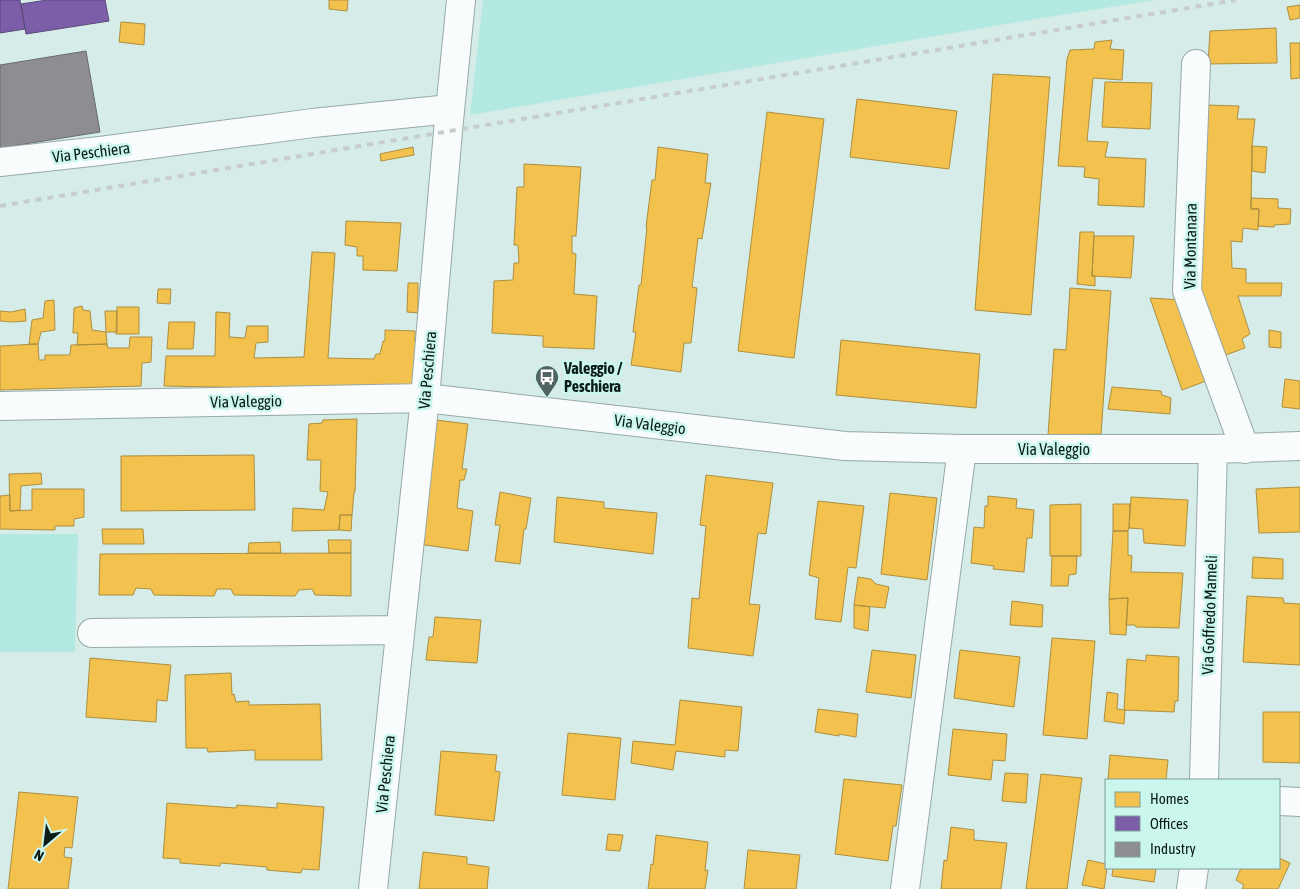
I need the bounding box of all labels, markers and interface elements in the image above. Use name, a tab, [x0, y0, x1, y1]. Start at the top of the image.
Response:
street label: Via Peschiera	[51, 138, 131, 166]
street label: Via Montanara	[1180, 203, 1200, 289]
street label: Via Peschiera	[415, 330, 439, 410]
place label: Valeggio / Peschiera	[563, 359, 623, 395]
bus stop icon: Valeggio / Peschiera	[534, 364, 560, 398]
street label: Via Valeggio	[210, 391, 282, 412]
street label: Via Valeggio	[613, 411, 687, 438]
street label: Via Valeggio	[1018, 440, 1090, 459]
street label: Via Goffredo Mameli	[1198, 555, 1220, 675]
street label: Via Peschiera	[372, 734, 398, 814]
legend	[1105, 779, 1280, 869]
text: Homes	[1150, 790, 1189, 807]
text: Offices	[1150, 815, 1188, 832]
north arrow	[20, 819, 70, 869]
text: Industry	[1150, 840, 1196, 857]
text: N	[31, 846, 46, 864]

